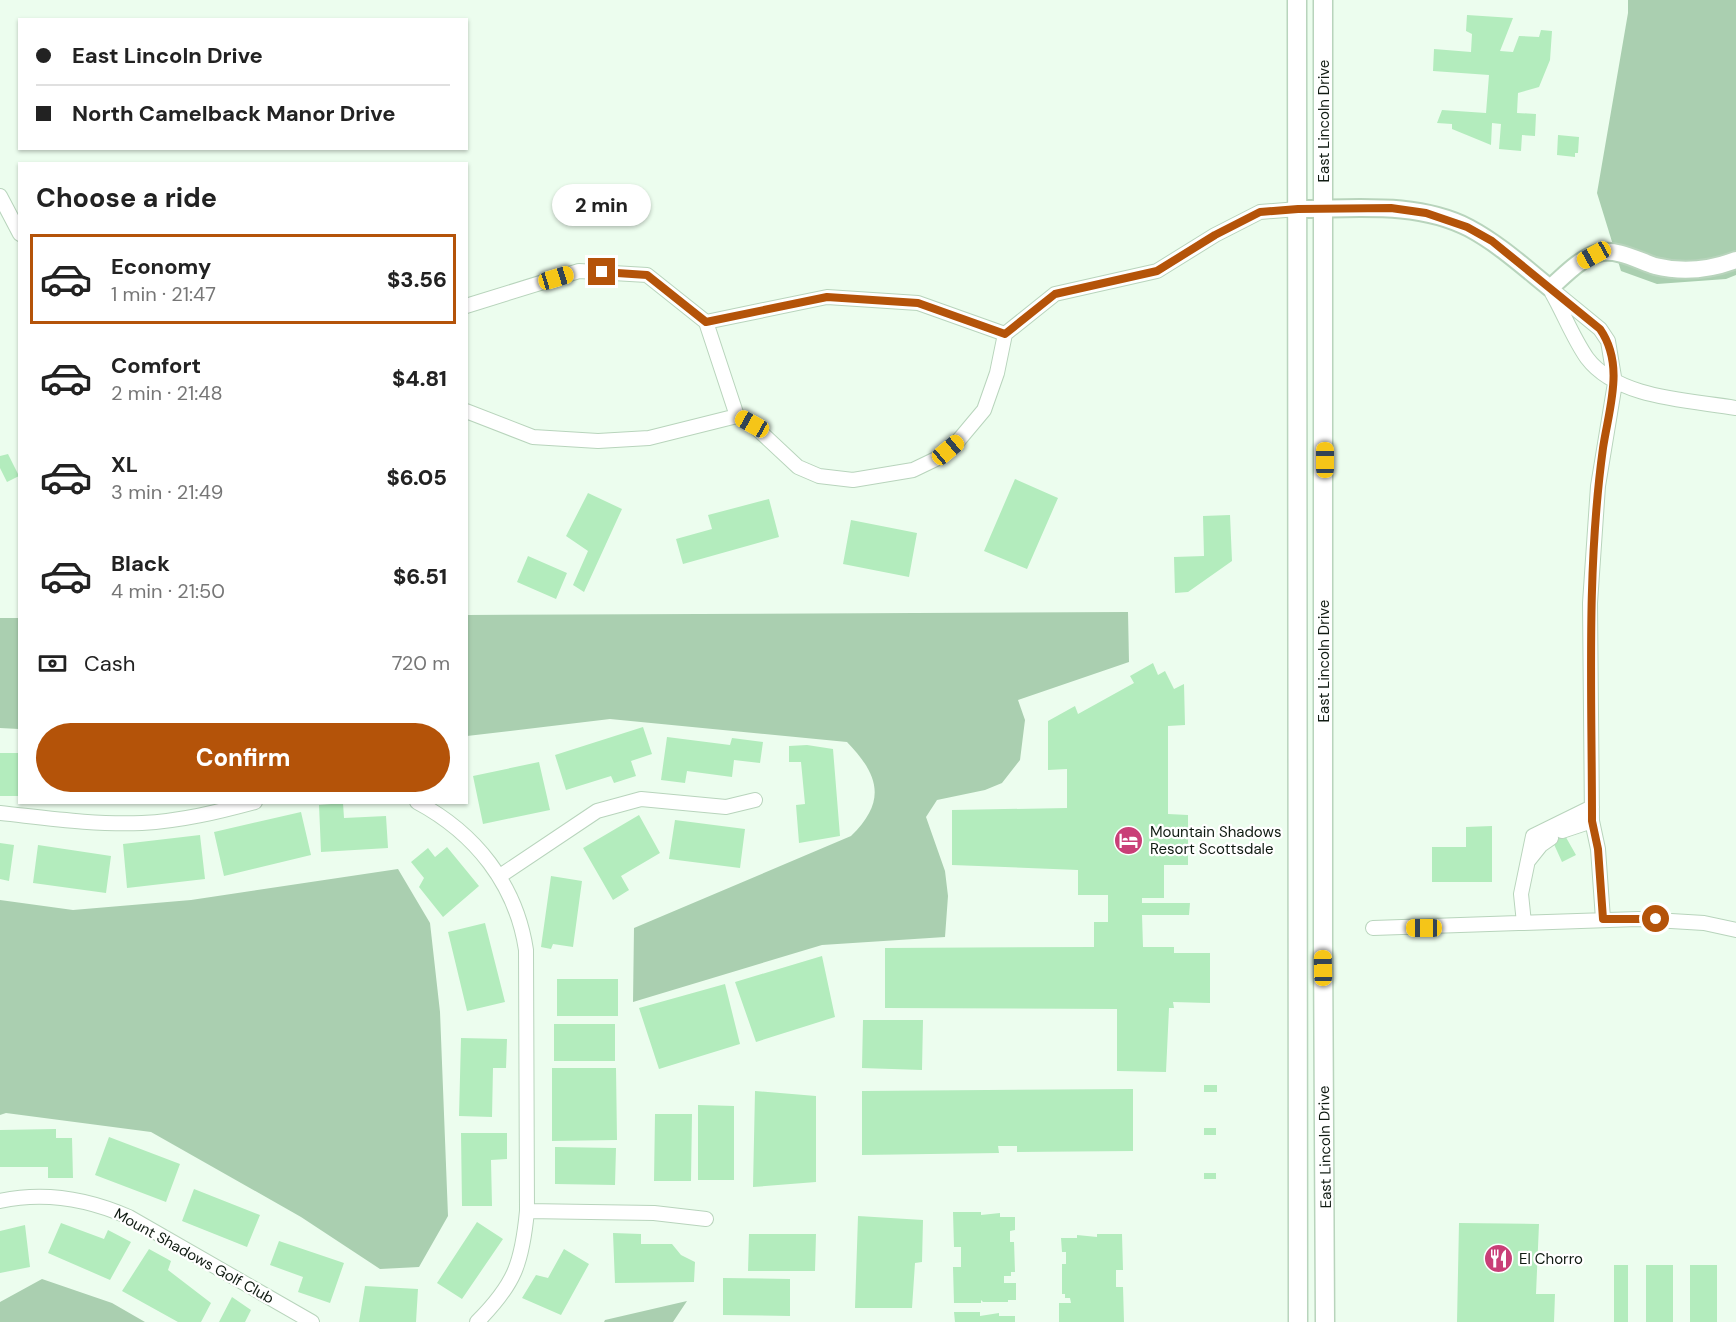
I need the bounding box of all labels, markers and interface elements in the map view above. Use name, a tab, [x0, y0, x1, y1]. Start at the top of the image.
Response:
text: East Lincoln Drive	[72, 41, 263, 70]
street label: East Lincoln Drive	[1314, 60, 1334, 182]
text: North Camelback Manor Drive	[72, 99, 396, 128]
text: Choose a ride	[36, 180, 217, 215]
callout: 2 min	[552, 185, 652, 227]
text: 2 min	[575, 192, 628, 218]
car	[1574, 238, 1614, 272]
icon: car	[39, 252, 93, 306]
text: Economy	[111, 252, 211, 281]
route end	[588, 258, 615, 285]
car	[536, 264, 576, 292]
text: $3.56	[387, 265, 447, 294]
text: 1 min · 21:47	[111, 281, 216, 307]
icon: car	[39, 351, 93, 405]
text: Comfort	[111, 351, 201, 380]
text: $4.81	[392, 364, 447, 393]
text: 2 min · 21:48	[111, 380, 223, 406]
car	[732, 407, 772, 441]
car	[928, 432, 968, 468]
car	[1316, 442, 1334, 478]
icon: car	[39, 450, 93, 504]
text: XL	[111, 450, 138, 479]
text: $6.05	[386, 463, 447, 492]
text: 3 min · 21:49	[111, 479, 223, 505]
icon: car	[39, 549, 93, 603]
text: Black	[111, 549, 170, 578]
text: $6.51	[393, 562, 447, 591]
text: 4 min · 21:50	[111, 578, 225, 604]
street label: East Lincoln Drive	[1314, 600, 1334, 722]
icon: cash	[36, 647, 69, 680]
text: Cash	[84, 649, 135, 678]
text: 720 m	[392, 650, 450, 676]
button: Confirm	[36, 723, 450, 792]
place label: Mountain Shadows Resort Scottsdale	[1150, 822, 1281, 859]
hotel icon: Mountain Shadows Resort Scottsdale	[1113, 825, 1145, 857]
route start	[1642, 905, 1669, 932]
car	[1406, 919, 1442, 937]
car	[1314, 950, 1332, 986]
street label: East Lincoln Drive	[1314, 1085, 1336, 1209]
street label: Mount Shadows Golf Club	[111, 1204, 277, 1308]
restaurant icon: El Chorro	[1482, 1243, 1514, 1275]
place label: El Chorro	[1519, 1249, 1583, 1269]

